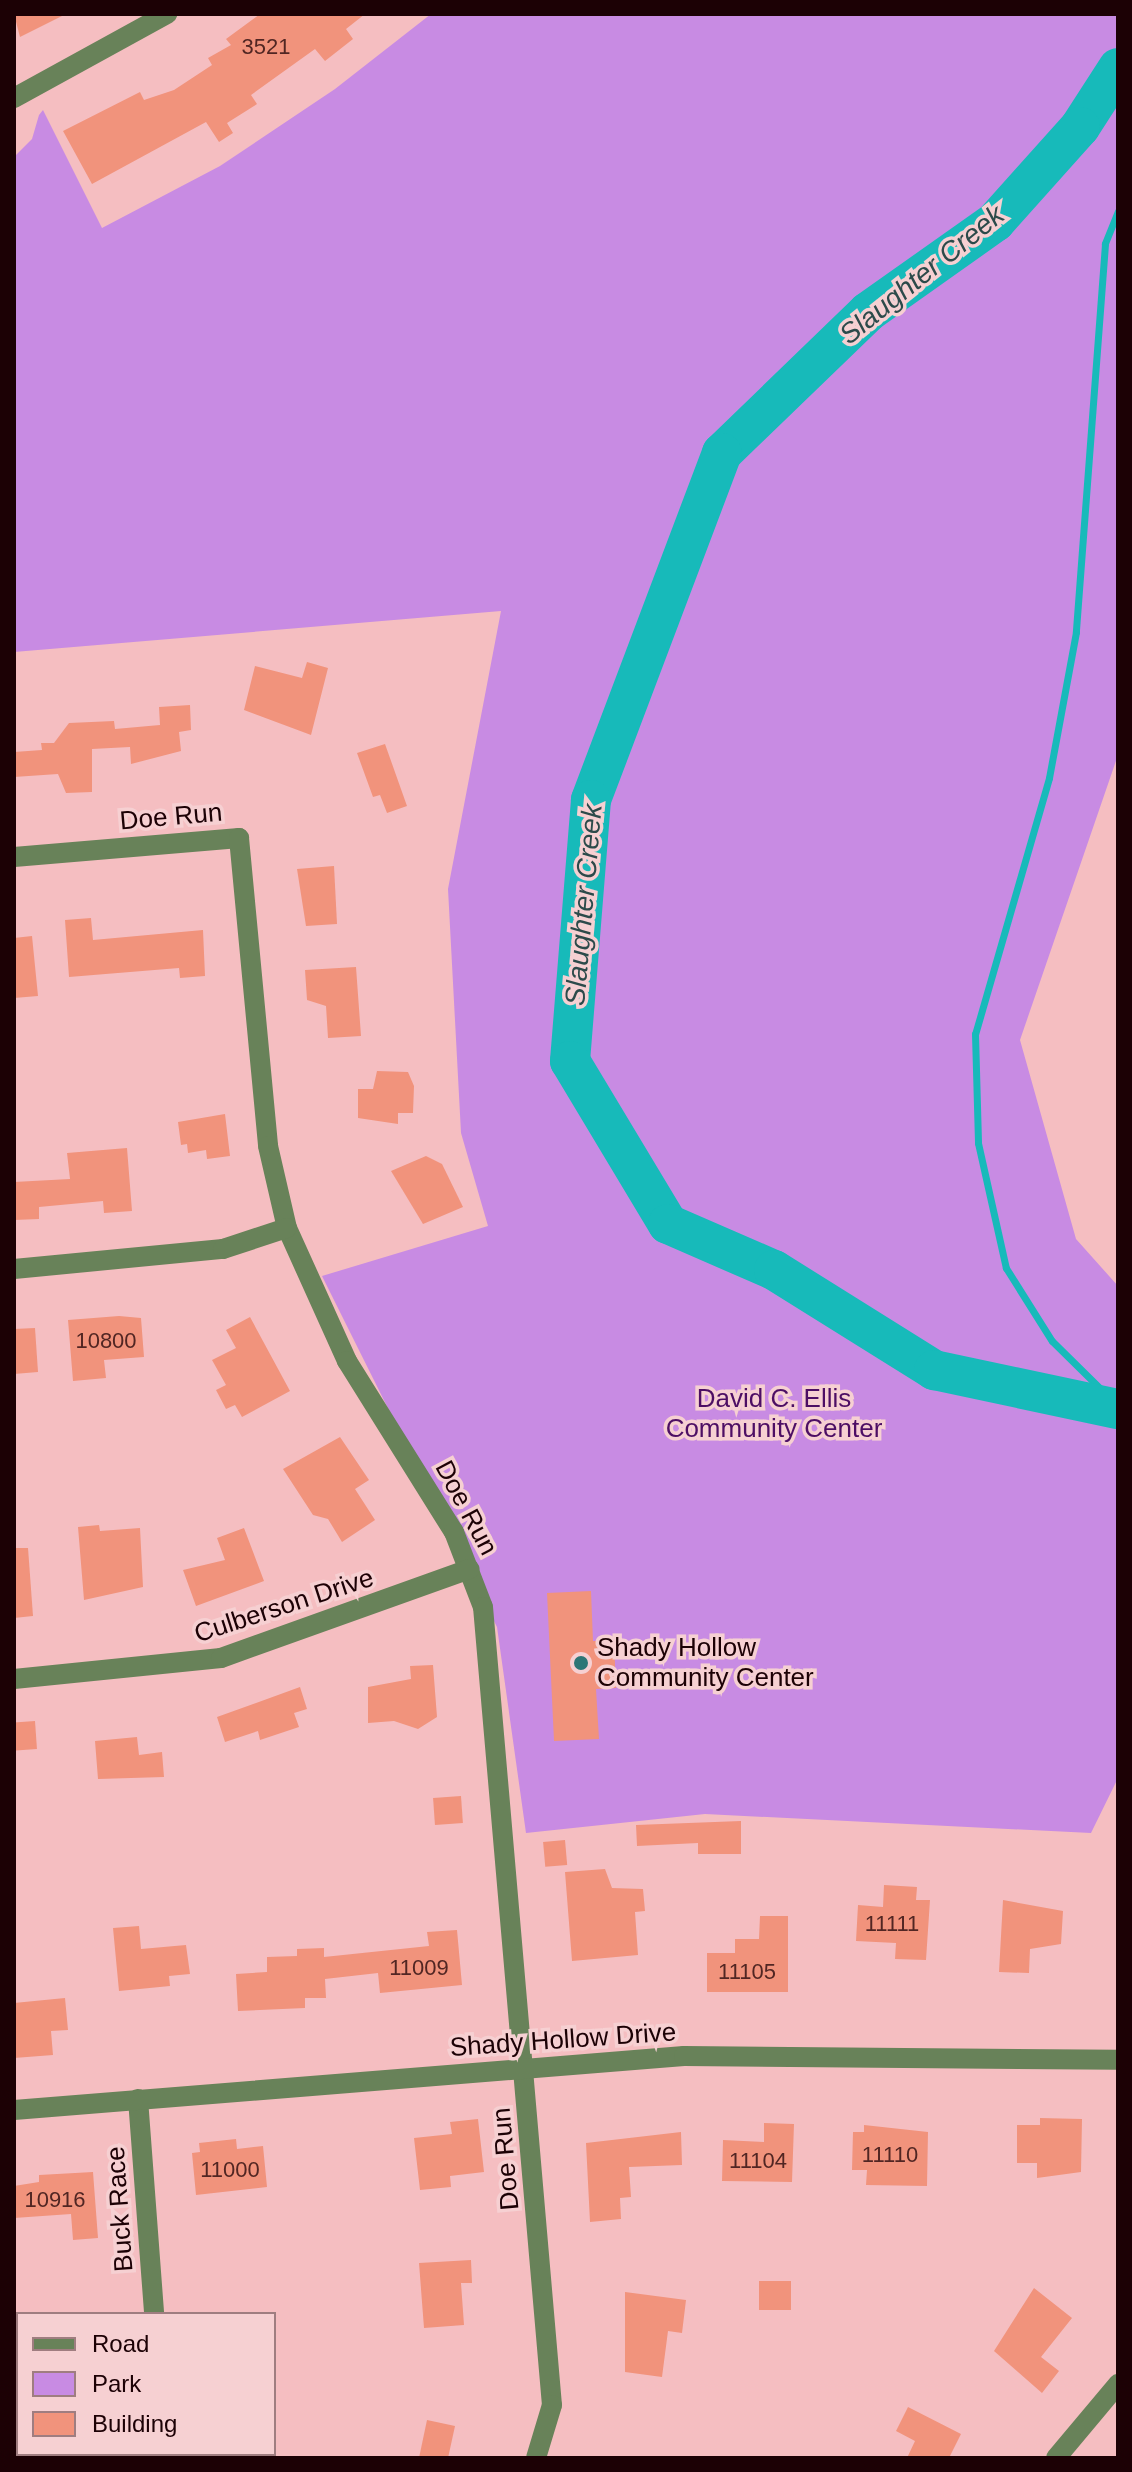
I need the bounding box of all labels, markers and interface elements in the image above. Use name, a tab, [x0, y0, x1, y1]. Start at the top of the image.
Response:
house number: 3521	[242, 34, 290, 60]
water label: Slaughter Creek	[833, 198, 1011, 352]
street label: Doe Run	[119, 797, 223, 837]
water label: Slaughter Creek	[558, 803, 610, 1007]
house number: 10800	[75, 1328, 137, 1354]
park label: David C. Ellis Community Center	[666, 1383, 882, 1444]
street label: Doe Run	[428, 1455, 504, 1561]
street label: Culberson Drive	[191, 1562, 377, 1650]
place label: Shady Hollow Community Center	[597, 1632, 814, 1694]
marker: Shady Hollow Community Center	[572, 1654, 590, 1672]
house number: 11111	[865, 1911, 919, 1937]
house number: 11009	[389, 1955, 449, 1981]
house number: 11105	[718, 1959, 776, 1985]
street label: Shady Hollow Drive	[449, 2017, 677, 2063]
street label: Doe Run	[486, 2107, 526, 2211]
house number: 11110	[862, 2142, 918, 2168]
street label: Buck Race	[100, 2145, 140, 2273]
house number: 11104	[729, 2148, 787, 2174]
house number: 11000	[200, 2157, 260, 2183]
house number: 10916	[24, 2187, 86, 2213]
legend	[16, 2312, 276, 2456]
text: Road	[92, 2330, 149, 2357]
text: Park	[92, 2370, 141, 2397]
text: Building	[92, 2410, 177, 2437]

